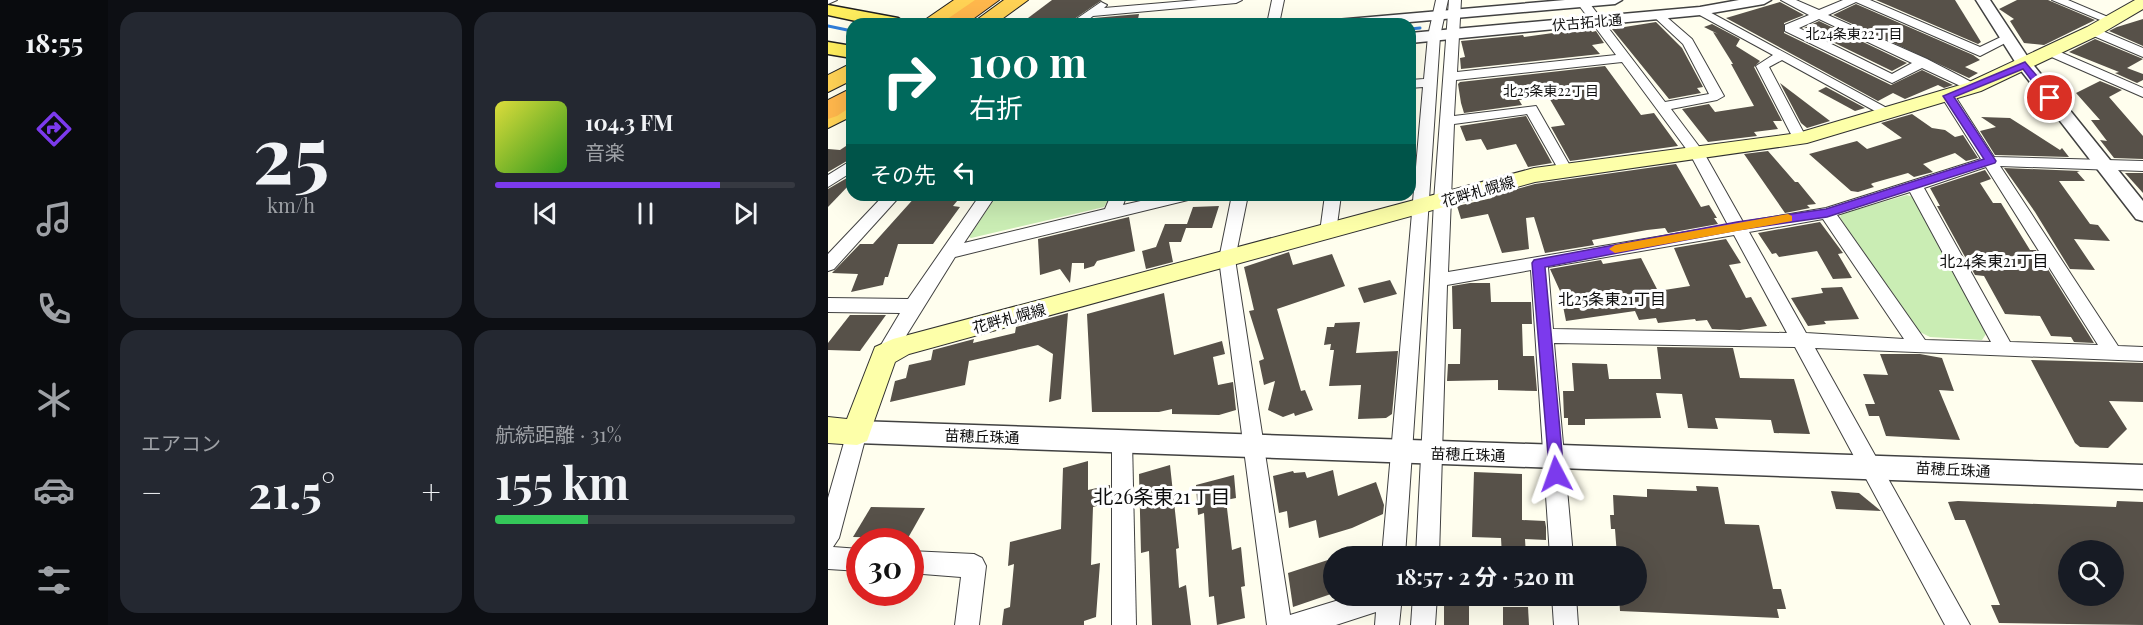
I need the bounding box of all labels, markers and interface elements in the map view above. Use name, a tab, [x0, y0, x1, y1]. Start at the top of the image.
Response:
street label: 伏古拓北通	[1551, 9, 1623, 35]
text: 18:55	[25, 24, 83, 60]
district label: 北24条東22丁目	[1805, 24, 1903, 43]
text: 100 m	[969, 33, 1087, 89]
icon: right	[870, 42, 948, 120]
pin	[2024, 72, 2075, 123]
district label: 北25条東22丁目	[1503, 81, 1599, 100]
icon: arrive	[2033, 81, 2066, 114]
text: 右折	[969, 89, 1023, 125]
text: 25	[253, 100, 329, 204]
text: 104.3 FM	[585, 107, 673, 137]
icon: directions	[33, 108, 75, 150]
text: 音楽	[585, 138, 625, 165]
icon: left	[948, 156, 981, 189]
text: その先	[870, 159, 936, 189]
street label: 花畔札幌線	[1439, 171, 1517, 211]
text: km/h	[267, 191, 315, 218]
icon: previous	[529, 197, 562, 230]
icon: pause	[629, 197, 662, 230]
icon: next	[729, 197, 762, 230]
icon: music	[33, 198, 75, 240]
district label: 北24条東21丁目	[1939, 250, 2049, 271]
icon: phone	[33, 288, 75, 330]
district label: 北25条東21丁目	[1558, 288, 1666, 309]
street label: 花畔札幌線	[970, 299, 1048, 337]
icon: climate	[33, 379, 75, 421]
text: 航続距離 · 31%	[495, 420, 622, 447]
street label: 苗穂丘珠通	[944, 425, 1020, 447]
text: エアコン	[141, 429, 221, 456]
position arrow	[1524, 442, 1588, 506]
street label: 苗穂丘珠通	[1430, 443, 1506, 465]
text: 155 km	[495, 451, 629, 511]
street label: 苗穂丘珠通	[1915, 457, 1991, 481]
text: 21.5°	[249, 460, 335, 520]
icon: car	[33, 469, 75, 511]
text: −	[141, 469, 162, 513]
text: +	[422, 469, 441, 513]
district label: 北26条東21丁目	[1094, 482, 1230, 509]
speed limit sign: 30	[846, 528, 924, 606]
map controls	[2058, 540, 2124, 606]
button: search	[2058, 540, 2124, 606]
icon: filters	[33, 559, 75, 601]
text: 18:57 · 2 分 · 520 m	[1396, 561, 1574, 591]

